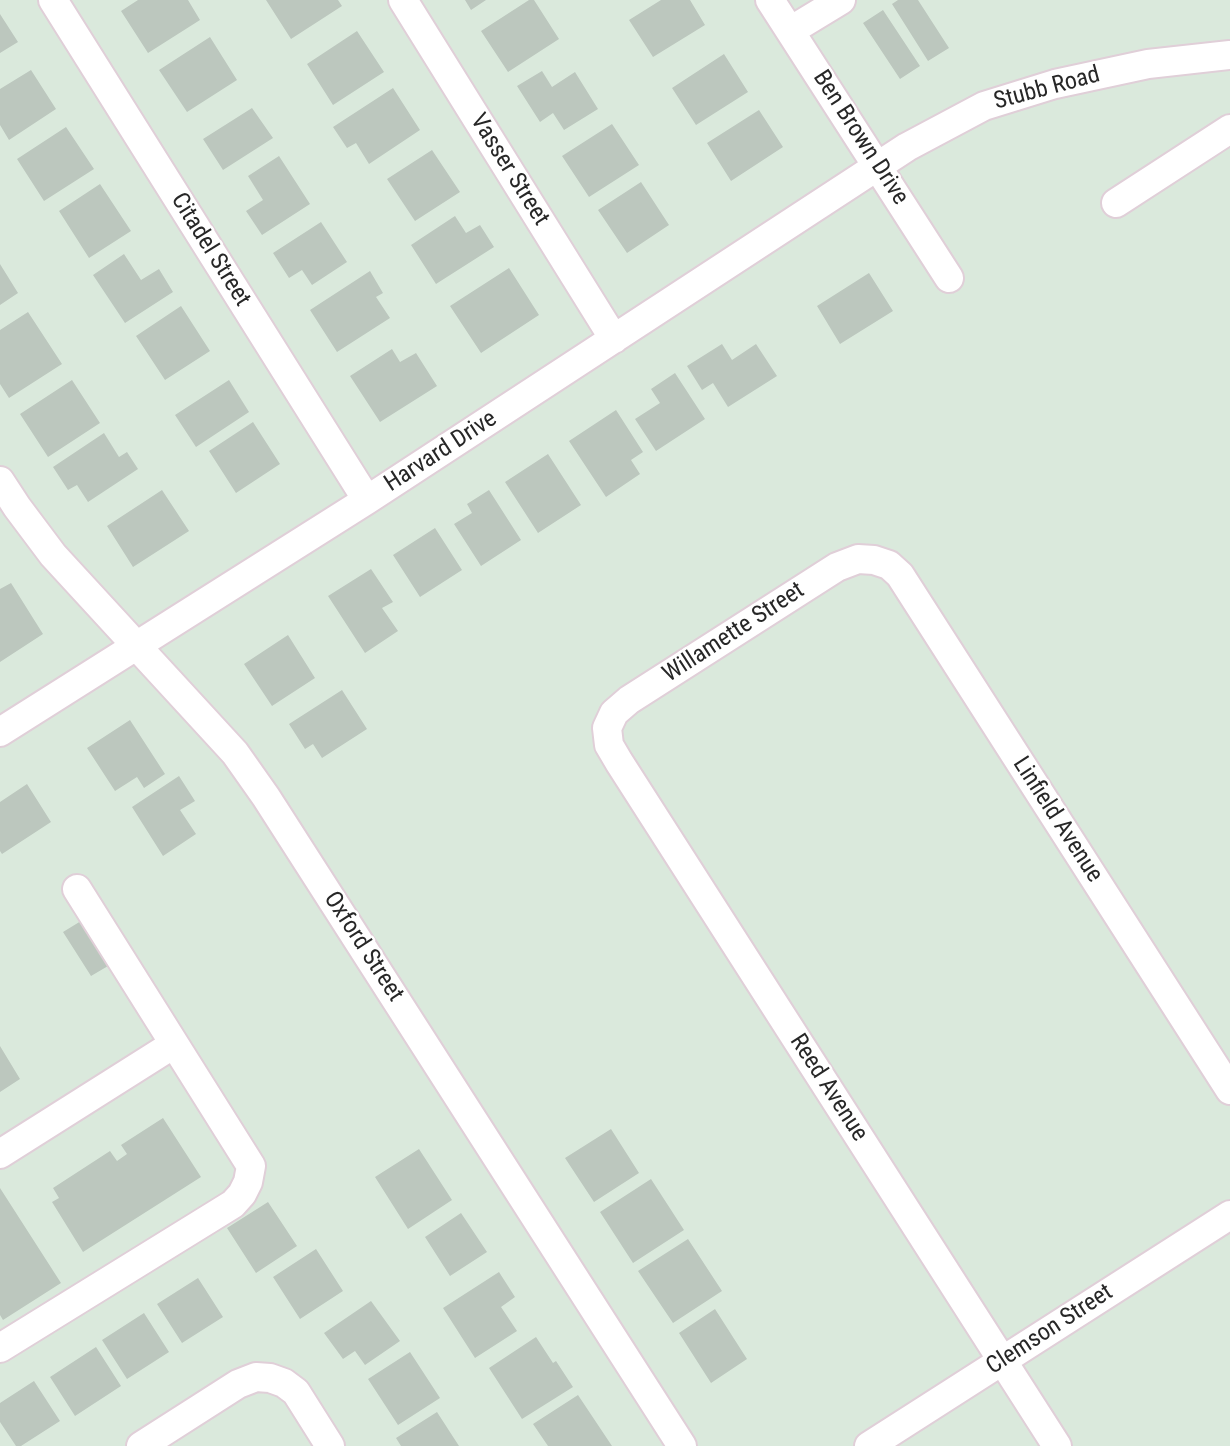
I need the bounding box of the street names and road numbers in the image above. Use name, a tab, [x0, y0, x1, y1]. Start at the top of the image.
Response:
street label: Stubb Road	[991, 61, 1103, 117]
street label: Ben Brown Drive	[806, 65, 914, 211]
street label: Vasser Street	[463, 109, 555, 231]
street label: Citadel Street	[164, 188, 256, 312]
street label: Harvard Drive	[380, 405, 502, 499]
street label: Willamette Street	[658, 577, 810, 689]
street label: Linfield Avenue	[1006, 752, 1108, 888]
street label: Oxford Street	[317, 887, 409, 1007]
street label: Reed Avenue	[783, 1029, 873, 1147]
street label: Clemson Street	[981, 1278, 1119, 1382]

